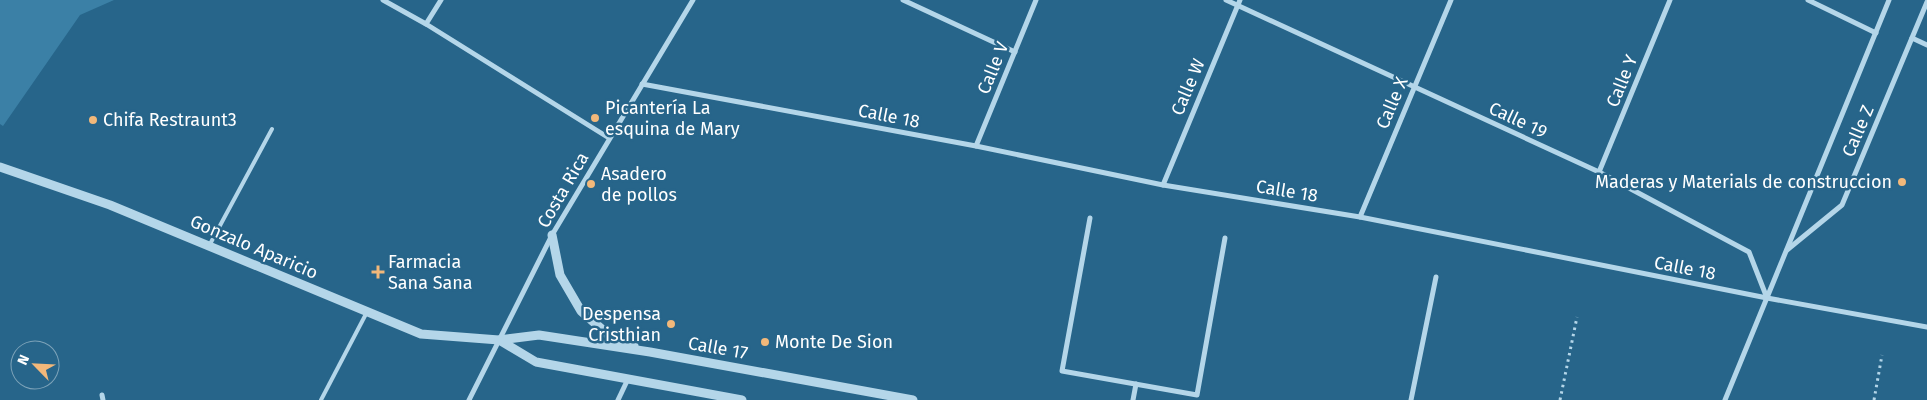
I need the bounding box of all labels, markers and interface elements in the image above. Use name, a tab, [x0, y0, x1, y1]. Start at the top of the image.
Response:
street label: Calle V	[973, 39, 1013, 97]
street label: Calle Y	[1602, 52, 1642, 110]
street label: Calle W	[1166, 55, 1210, 119]
street label: Calle X	[1371, 73, 1413, 132]
place label: Picantería La esquina de Mary	[605, 97, 740, 140]
street label: Calle 19	[1485, 97, 1551, 143]
street label: Calle 18	[856, 99, 922, 133]
street label: Calle Z	[1837, 102, 1879, 160]
place label: Chifa Restraunt3	[103, 109, 237, 131]
marker: Picantería La esquina de Mary	[589, 112, 601, 124]
marker: Chifa Restraunt3	[87, 114, 99, 126]
street label: Costa Rica	[533, 148, 593, 232]
place label: Asadero de pollos	[601, 163, 677, 206]
place label: Maderas y Materials de construccion	[1595, 171, 1892, 193]
street label: Calle 18	[1255, 175, 1320, 207]
marker: Maderas y Materials de construccion	[1896, 176, 1908, 188]
marker: Asadero de pollos	[585, 178, 597, 190]
street label: Gonzalo Aparicio	[187, 210, 321, 284]
place label: Farmacia Sana Sana	[388, 251, 473, 294]
street label: Calle 18	[1652, 251, 1718, 285]
marker: Farmacia Sana Sana	[372, 266, 384, 278]
place label: Despensa Cristhian	[582, 303, 661, 346]
marker: Despensa Cristhian	[665, 318, 677, 330]
place label: Monte De Sion	[775, 331, 893, 353]
street label: Calle 17	[686, 332, 750, 364]
marker: Monte De Sion	[759, 336, 771, 348]
north arrow	[10, 340, 60, 390]
text: N	[14, 352, 33, 368]

